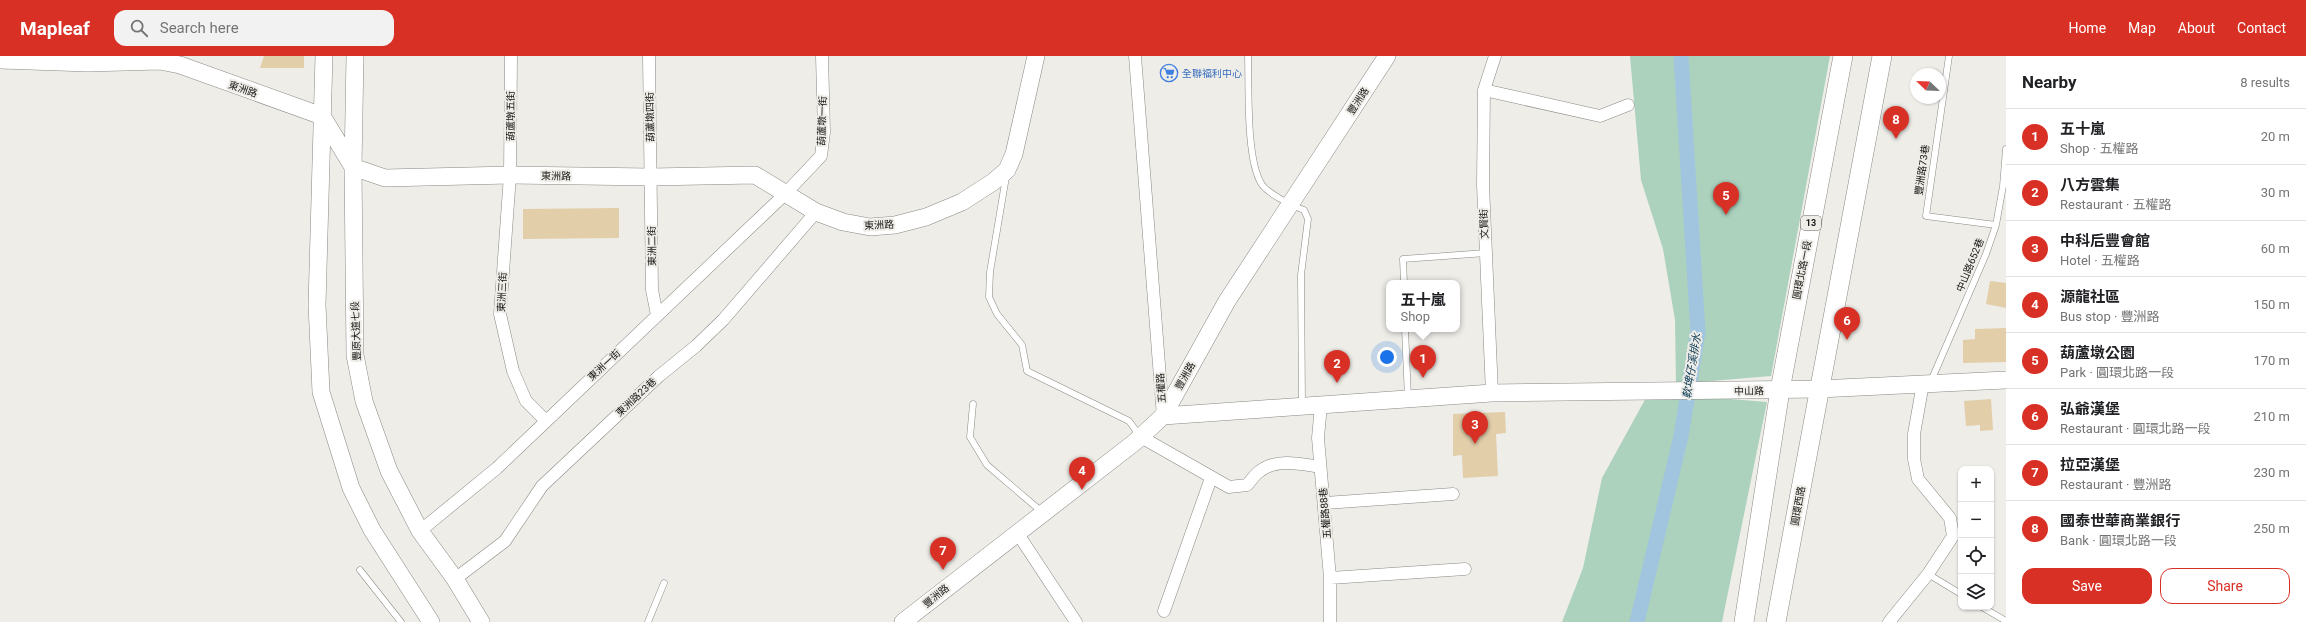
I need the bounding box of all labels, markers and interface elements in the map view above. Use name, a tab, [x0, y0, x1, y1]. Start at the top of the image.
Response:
search box	[114, 10, 394, 46]
text: Mapleaf	[20, 17, 90, 40]
icon: search	[128, 17, 150, 39]
text: Search here	[160, 19, 239, 37]
text: Home	[2068, 20, 2106, 36]
text: Map	[2128, 20, 2156, 36]
text: About	[2178, 20, 2215, 36]
text: Contact	[2237, 20, 2286, 36]
supermarket icon: 全聯福利中心	[1159, 63, 1179, 83]
place label: 全聯福利中心	[1182, 68, 1242, 79]
north arrow	[1910, 68, 1946, 104]
text: Nearby	[2022, 72, 2077, 92]
text: 8 results	[2240, 75, 2290, 90]
street label: 東洲路	[227, 79, 259, 99]
street label: 豐洲路	[1345, 85, 1371, 117]
street label: 葫蘆墩五街	[505, 91, 516, 141]
street label: 葫蘆墩四街	[644, 92, 656, 142]
street label: 葫蘆墩一街	[816, 96, 828, 146]
pin: 8	[1883, 106, 1909, 139]
text: 五十嵐	[2060, 120, 2105, 138]
text: 1	[2031, 129, 2039, 144]
text: 20 m	[2261, 129, 2290, 144]
text: Shop · 五權路	[2060, 141, 2138, 156]
street label: 豐洲路73巷	[1913, 144, 1931, 196]
street label: 東洲路	[541, 170, 571, 182]
text: 八方雲集	[2060, 176, 2120, 194]
pin: 5	[1713, 182, 1739, 215]
text: 2	[2031, 185, 2039, 200]
text: 30 m	[2261, 185, 2290, 200]
text: Restaurant · 五權路	[2060, 197, 2172, 212]
street label: 文賢街	[1478, 209, 1490, 239]
road number: 13	[1801, 216, 1821, 230]
street label: 東洲路	[864, 219, 894, 231]
street label: 東洲二街	[646, 226, 658, 266]
text: 中科后豐會館	[2060, 232, 2150, 250]
street label: 中山路652巷	[1954, 237, 1986, 293]
street label: 圓環北路一段	[1791, 240, 1813, 300]
text: 3	[2031, 241, 2039, 256]
text: 60 m	[2261, 241, 2290, 256]
text: Hotel · 五權路	[2060, 253, 2140, 268]
street label: 東洲三街	[495, 272, 509, 312]
popup	[1386, 280, 1460, 332]
text: 源龍社區	[2060, 288, 2120, 306]
text: 五十嵐	[1400, 291, 1446, 309]
text: 4	[2031, 297, 2039, 312]
text: 150 m	[2253, 297, 2290, 312]
street label: 豐原大道七段	[349, 301, 363, 361]
pin: 6	[1834, 307, 1860, 340]
text: Shop	[1400, 309, 1430, 324]
text: Bus stop · 豐洲路	[2060, 309, 2160, 324]
water label: 軟埤仔溪排水	[1680, 331, 1704, 400]
text: 葫蘆墩公園	[2060, 344, 2135, 362]
pin: 1	[1410, 345, 1436, 378]
street label: 東洲一街	[586, 347, 622, 383]
your location	[1377, 347, 1397, 367]
pin: 2	[1324, 350, 1350, 383]
text: 5	[2031, 353, 2039, 368]
text: 170 m	[2253, 353, 2290, 368]
street label: 豐洲路	[1173, 360, 1197, 392]
text: Park · 圓環北路一段	[2060, 365, 2174, 380]
street label: 五權路	[1154, 373, 1168, 403]
street label: 東洲路23巷	[614, 376, 658, 418]
street label: 中山路	[1734, 385, 1764, 397]
text: 弘爺漢堡	[2060, 400, 2120, 418]
text: 6	[2031, 409, 2039, 424]
text: 210 m	[2253, 409, 2290, 424]
pin: 3	[1462, 411, 1488, 444]
text: Restaurant · 圓環北路一段	[2060, 421, 2211, 436]
text: 拉亞漢堡	[2060, 456, 2120, 474]
pin: 4	[1069, 457, 1095, 490]
text: 7	[2031, 465, 2039, 480]
text: 230 m	[2253, 465, 2290, 480]
map controls	[1958, 466, 1994, 610]
button: +	[1958, 466, 1994, 502]
text: Restaurant · 豐洲路	[2060, 477, 2172, 492]
street label: 圓環西路	[1789, 485, 1807, 527]
street label: 五權路88巷	[1317, 487, 1333, 539]
button: −	[1958, 502, 1994, 538]
text: 國泰世華商業銀行	[2060, 512, 2180, 530]
text: 8	[2031, 521, 2039, 536]
text: 250 m	[2253, 521, 2290, 536]
text: Bank · 圓環北路一段	[2060, 533, 2177, 548]
pin: 7	[930, 537, 956, 570]
button: locate	[1958, 538, 1994, 574]
button: Save	[2022, 568, 2152, 604]
button: Share	[2160, 568, 2290, 604]
button: layers	[1958, 574, 1994, 610]
street label: 豐洲路	[921, 582, 951, 610]

